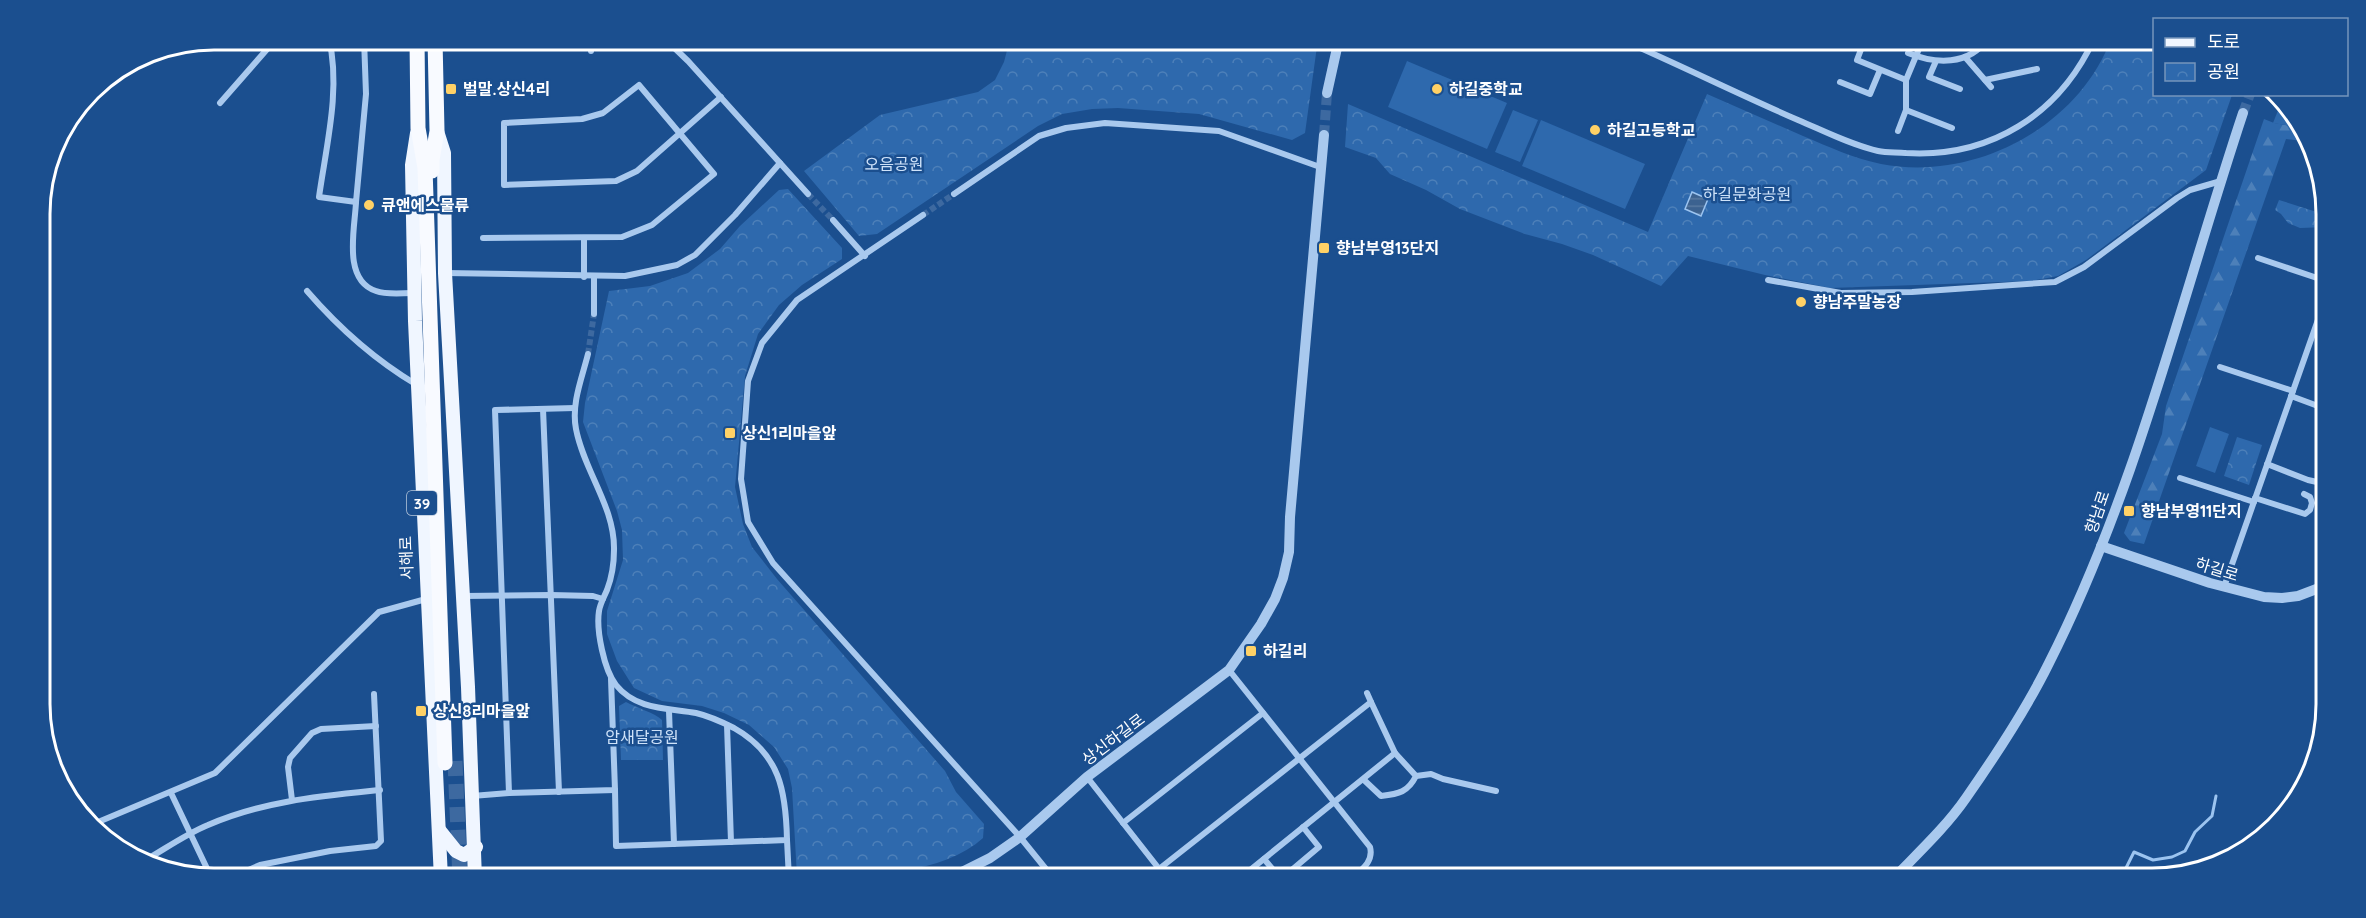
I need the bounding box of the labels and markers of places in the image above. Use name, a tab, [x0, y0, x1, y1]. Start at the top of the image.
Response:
place label: 벌말.상신4리	[463, 79, 550, 99]
place label: 하길중학교	[1449, 79, 1523, 99]
marker: 벌말.상신4리	[444, 82, 458, 96]
marker: 하길중학교	[1430, 82, 1444, 96]
place label: 하길고등학교	[1607, 120, 1696, 140]
marker: 하길고등학교	[1588, 123, 1602, 137]
place label: 큐앤에스물류	[381, 195, 469, 215]
marker: 큐앤에스물류	[362, 198, 376, 212]
place label: 향남부영13단지	[1336, 238, 1439, 258]
marker: 향남부영13단지	[1317, 241, 1331, 255]
place label: 향남주말농장	[1813, 292, 1902, 312]
marker: 향남주말농장	[1794, 295, 1808, 309]
place label: 상신1리마을앞	[742, 423, 837, 443]
marker: 상신1리마을앞	[723, 426, 737, 440]
place label: 향남부영11단지	[2141, 501, 2242, 521]
marker: 향남부영11단지	[2122, 504, 2136, 518]
place label: 하길리	[1263, 641, 1307, 661]
marker: 하길리	[1244, 644, 1258, 658]
place label: 상신8리마을앞	[433, 701, 530, 721]
marker: 상신8리마을앞	[414, 704, 428, 718]

